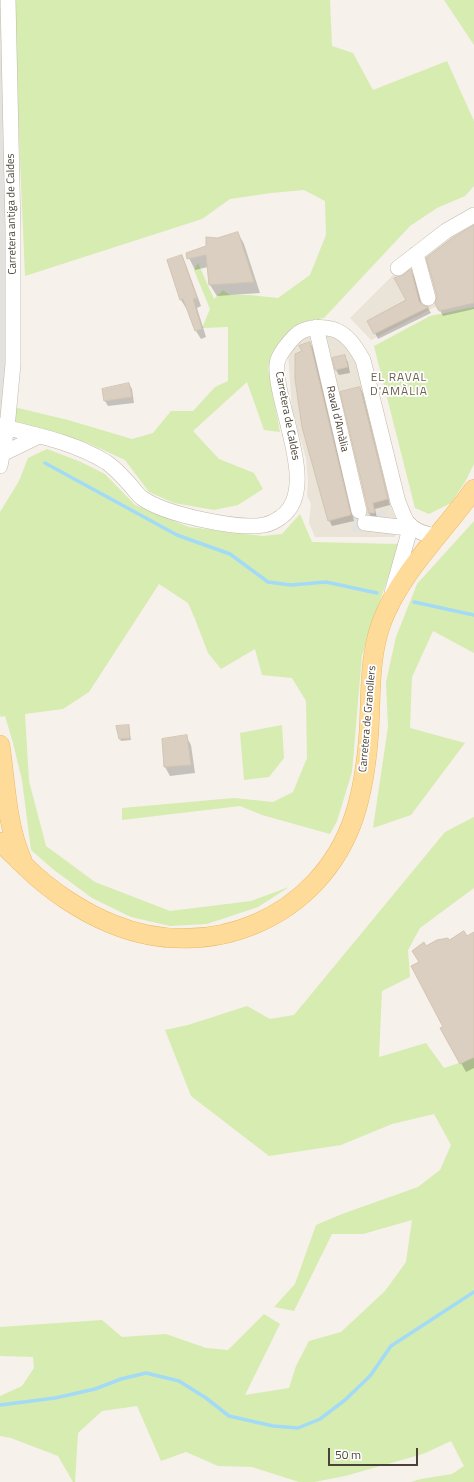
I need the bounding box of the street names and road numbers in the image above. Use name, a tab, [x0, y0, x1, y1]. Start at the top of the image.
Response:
street label: Carretera antiga de Caldes	[4, 153, 20, 275]
street label: Carretera de Caldes	[272, 371, 302, 461]
street label: Raval d'Amàlia	[323, 385, 351, 453]
street label: Carretera de Granollers	[357, 665, 379, 773]

